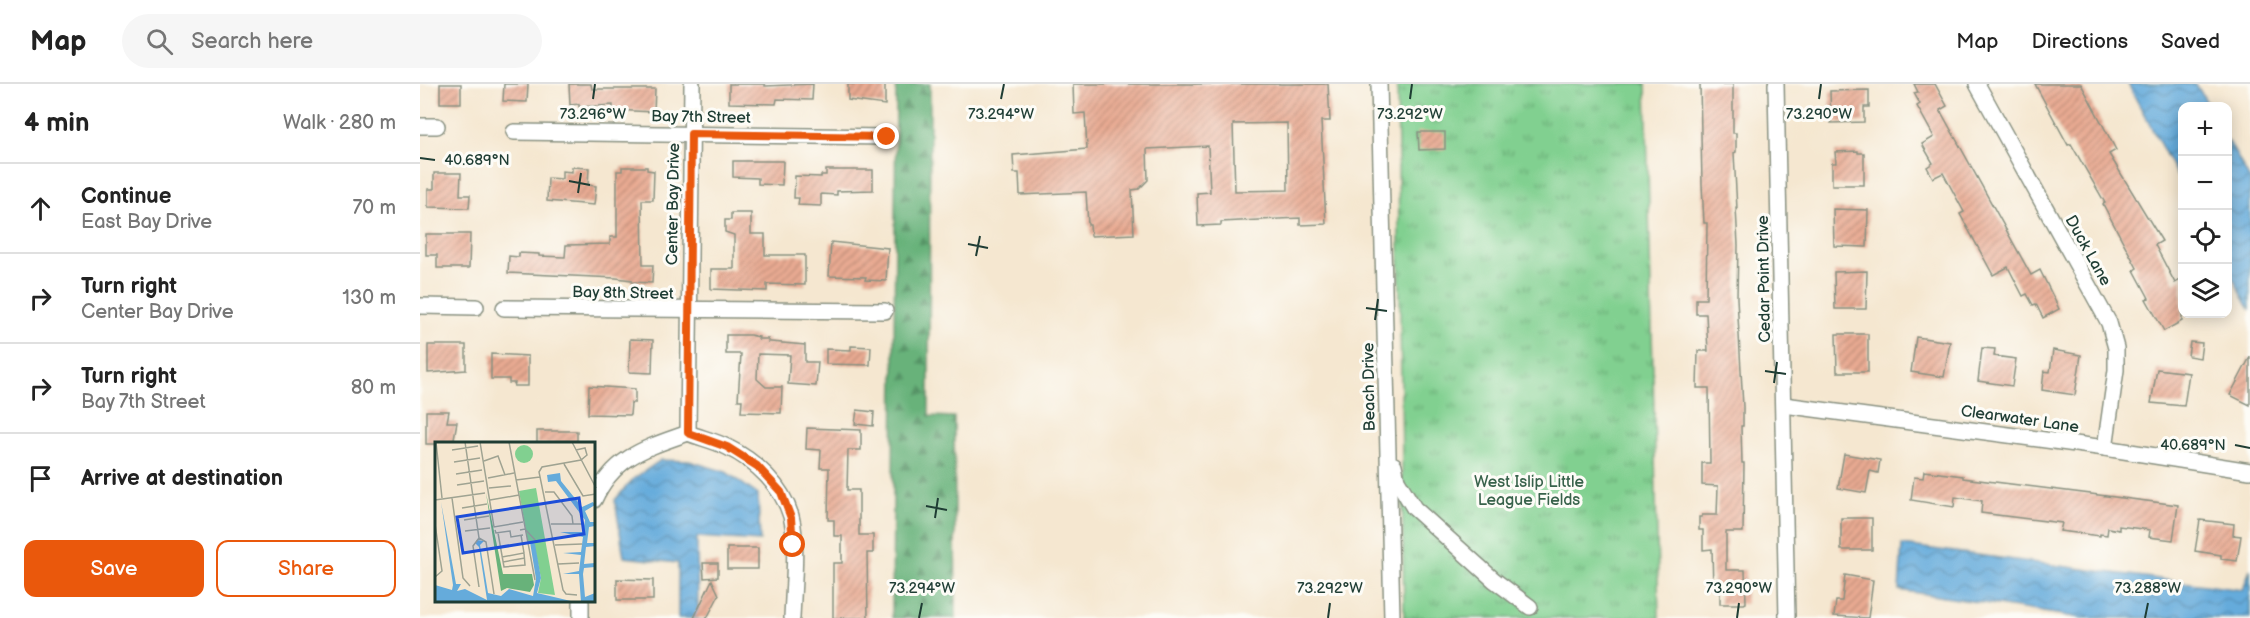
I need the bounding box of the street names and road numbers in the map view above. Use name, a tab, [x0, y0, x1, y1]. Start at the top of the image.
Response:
street label: Bay 7th Street	[651, 107, 751, 128]
street label: Center Bay Drive	[663, 142, 684, 265]
street label: Duck Lane	[2061, 212, 2115, 290]
street label: Cedar Point Drive	[1754, 215, 1775, 343]
street label: Bay 8th Street	[572, 283, 674, 304]
street label: Beach Drive	[1359, 342, 1380, 432]
street label: Clearwater Lane	[1959, 402, 2081, 437]

